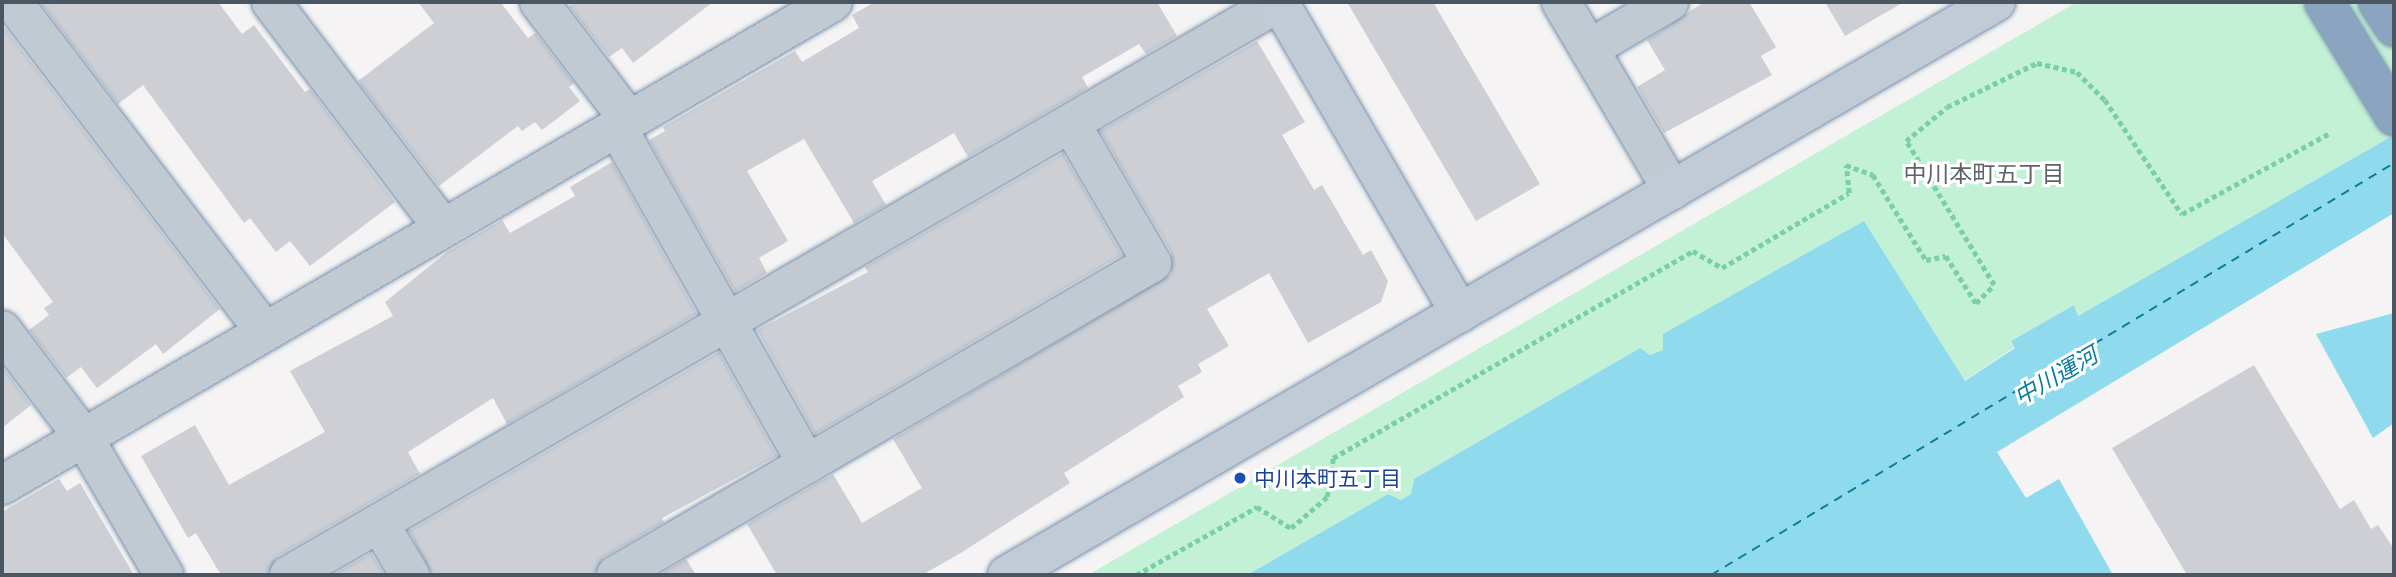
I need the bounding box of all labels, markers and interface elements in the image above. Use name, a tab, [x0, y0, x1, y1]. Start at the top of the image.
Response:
district label: 中川本町五丁目	[1904, 160, 2064, 188]
water label: 中川運河	[2009, 341, 2103, 411]
place label: 中川本町五丁目	[1254, 465, 1401, 491]
marker: 中川本町五丁目	[1232, 470, 1248, 486]

